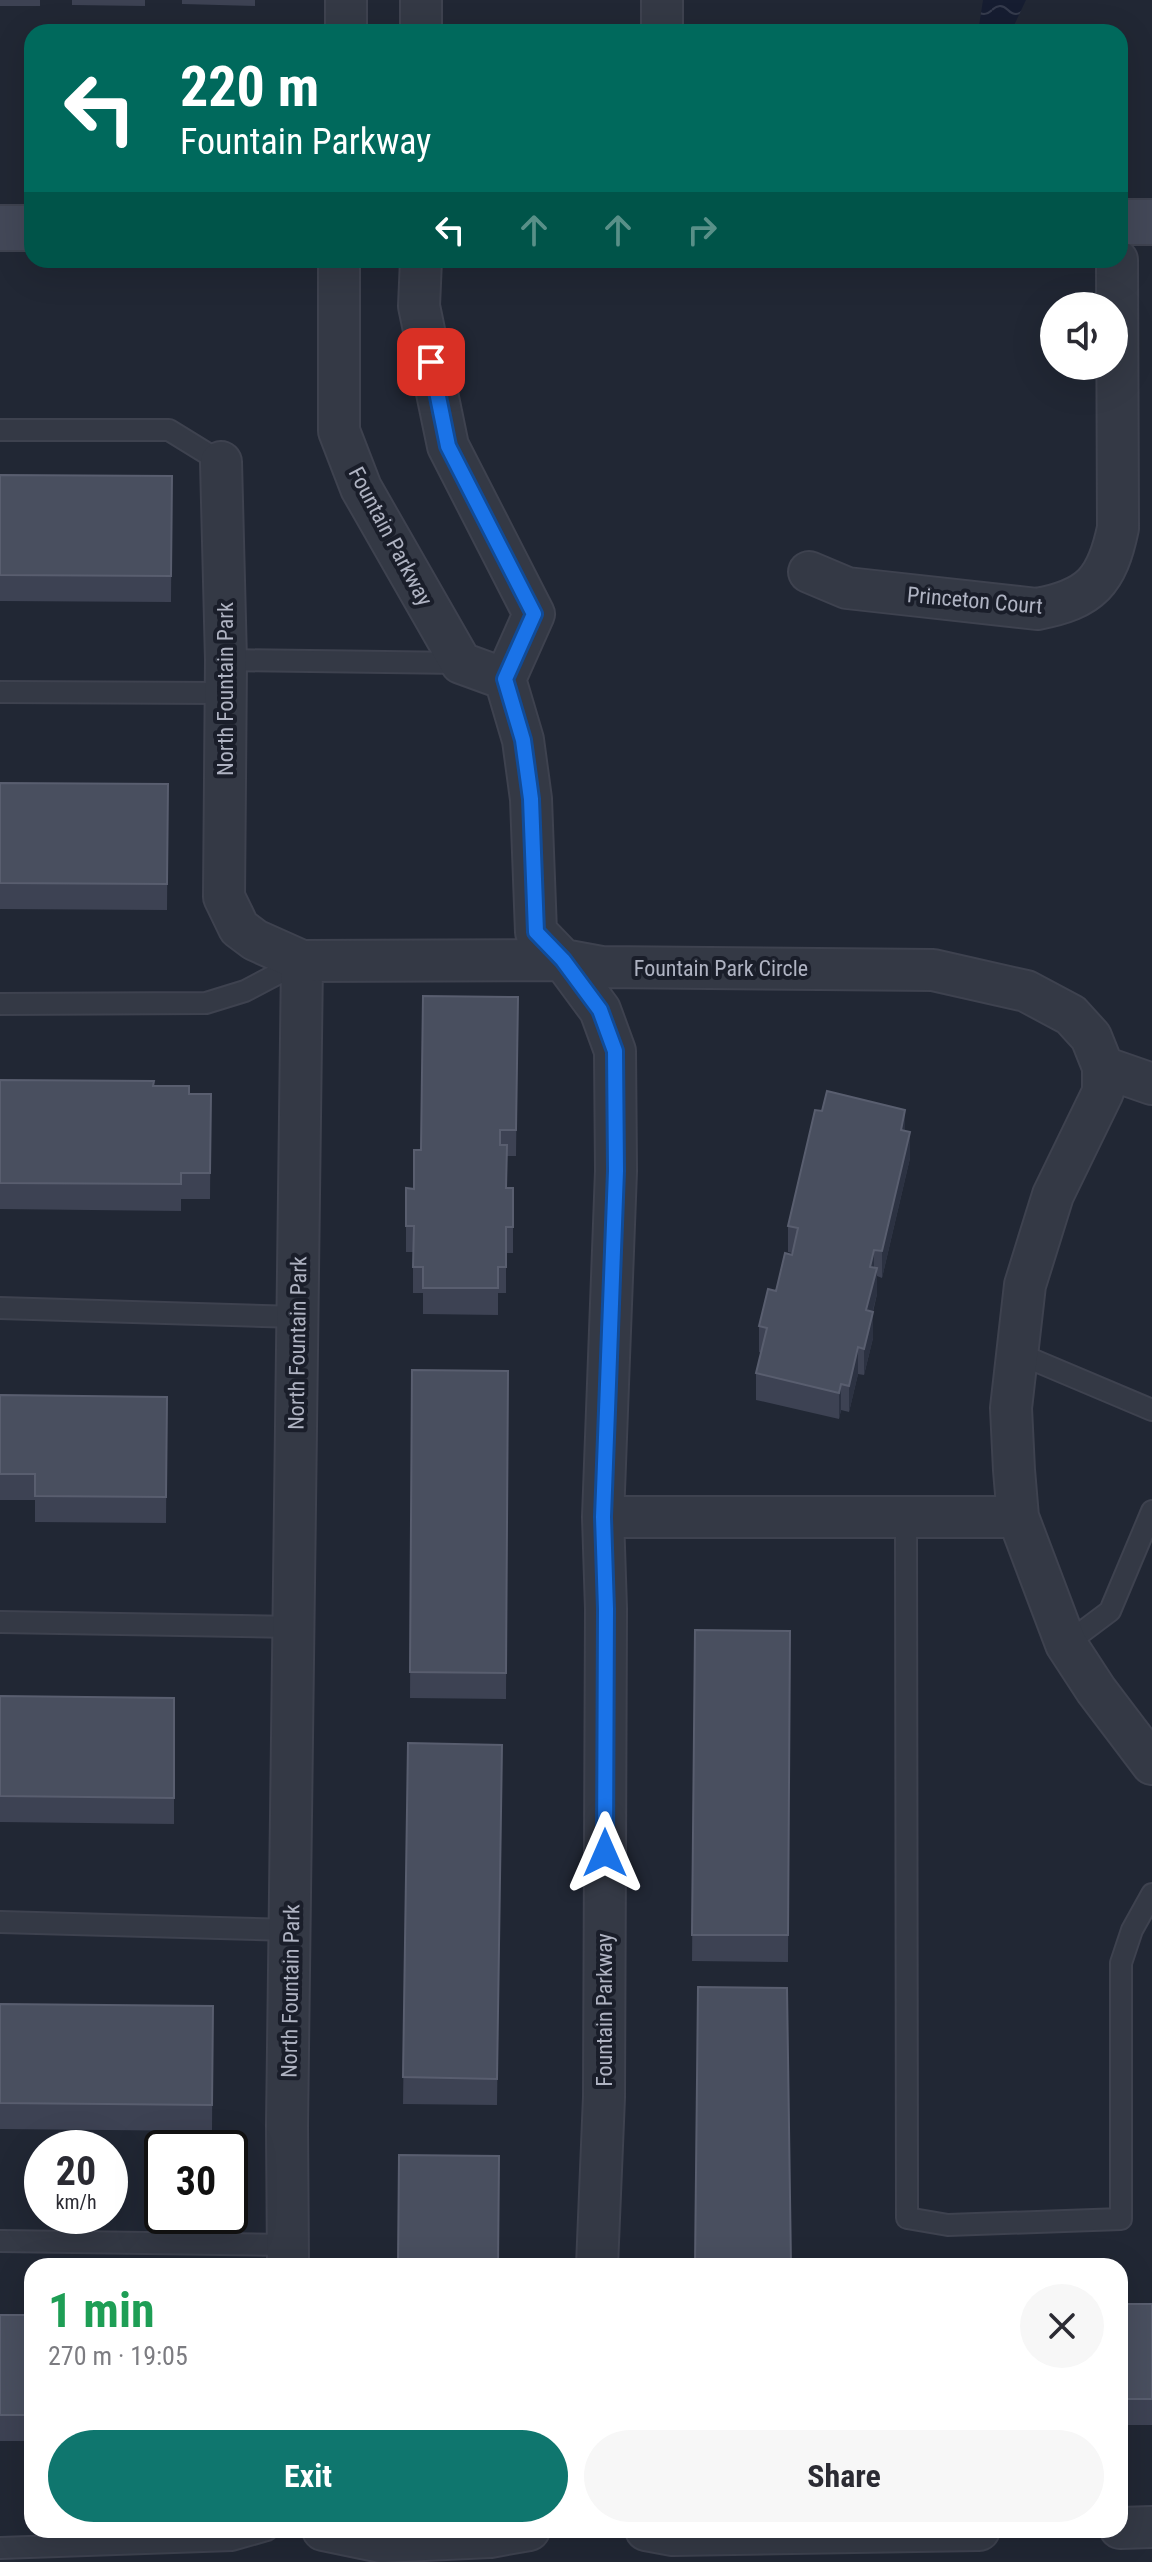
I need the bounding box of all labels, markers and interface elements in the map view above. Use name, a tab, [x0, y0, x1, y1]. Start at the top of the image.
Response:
text: 220 m	[180, 54, 319, 120]
icon: left	[48, 56, 152, 160]
text: Fountain Parkway	[180, 121, 431, 163]
icon: left	[428, 208, 472, 252]
icon: ahead	[512, 208, 556, 252]
icon: ahead	[596, 208, 640, 252]
icon: right	[680, 208, 724, 252]
map controls	[1040, 292, 1128, 380]
button: sound	[1040, 292, 1128, 380]
pin	[397, 328, 465, 396]
icon: arrive	[409, 340, 453, 384]
street label: Fountain Parkway	[343, 463, 438, 610]
street label: Princeton Court	[906, 582, 1044, 619]
street label: North Fountain Park	[213, 602, 238, 776]
street label: Fountain Park Circle	[634, 956, 808, 981]
street label: North Fountain Park	[283, 1256, 312, 1430]
position arrow	[563, 1811, 647, 1895]
street label: North Fountain Park	[276, 1904, 305, 2078]
street label: Fountain Parkway	[592, 1933, 617, 2087]
speed limit sign: 30	[144, 2130, 248, 2234]
text: 20	[56, 2148, 96, 2195]
text: km/h	[55, 2190, 97, 2214]
text: 1 min	[48, 2282, 155, 2339]
button: close	[1020, 2284, 1104, 2368]
text: 270 m · 19:05	[48, 2341, 188, 2371]
button: Exit	[48, 2430, 568, 2522]
button: Share	[584, 2430, 1104, 2522]

